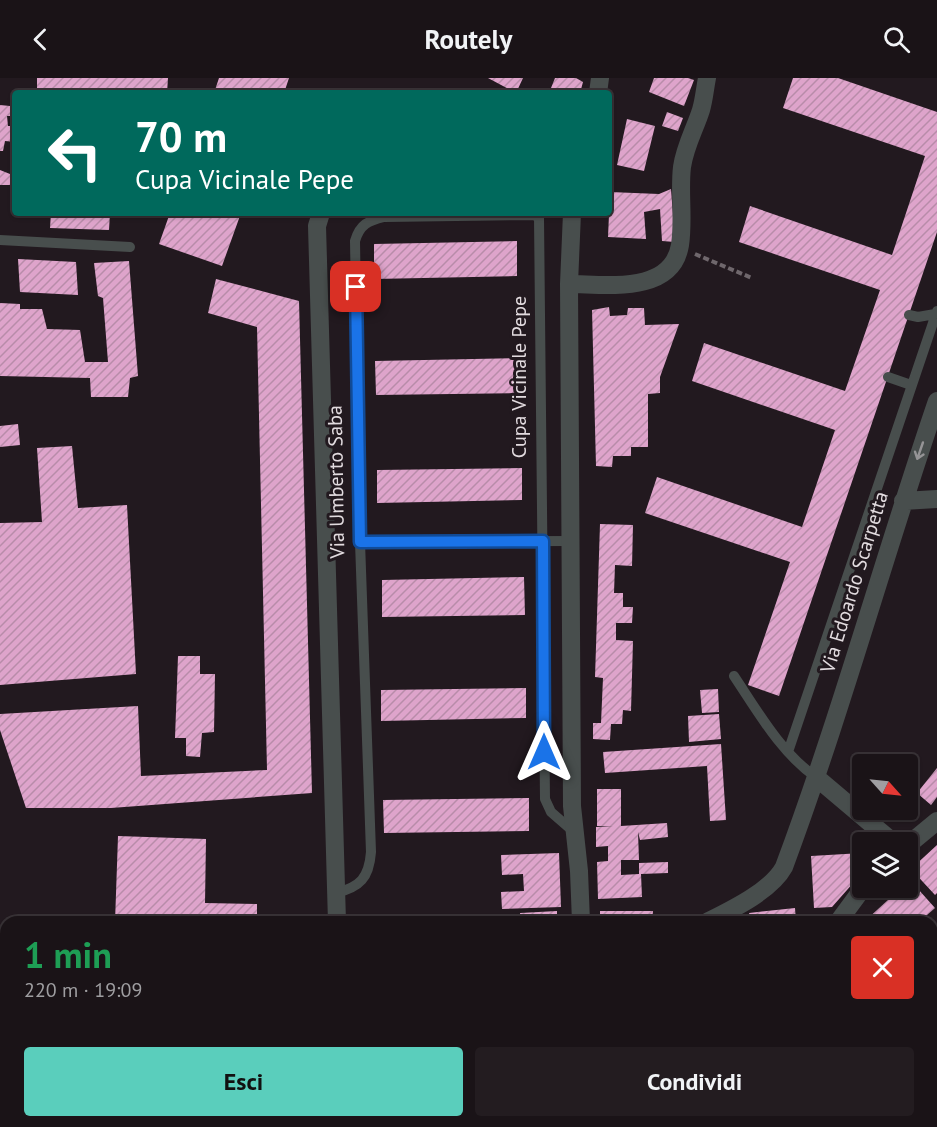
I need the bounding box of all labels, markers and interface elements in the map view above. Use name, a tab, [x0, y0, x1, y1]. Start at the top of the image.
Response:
text: Routely	[425, 22, 512, 56]
icon: back	[24, 23, 57, 56]
icon: search	[880, 23, 913, 56]
text: 70 m	[135, 109, 227, 164]
icon: left	[36, 114, 114, 192]
text: Cupa Vicinale Pepe	[135, 162, 354, 196]
pin	[330, 261, 381, 312]
icon: arrive	[339, 270, 372, 303]
street label: Cupa Vicinale Pepe	[506, 296, 532, 458]
street label: Via Umberto Saba	[322, 405, 350, 560]
one-way arrow	[914, 441, 925, 460]
street label: Via Edoardo Scarpetta	[814, 488, 894, 677]
position arrow	[512, 720, 576, 784]
north arrow	[852, 754, 918, 820]
map controls	[852, 754, 918, 898]
button: layers	[852, 832, 918, 898]
text: 1 min	[24, 931, 112, 978]
button: close	[851, 936, 914, 999]
text: 220 m · 19:09	[24, 977, 142, 1003]
button: Esci	[24, 1047, 463, 1116]
button: Condividi	[475, 1047, 914, 1116]

